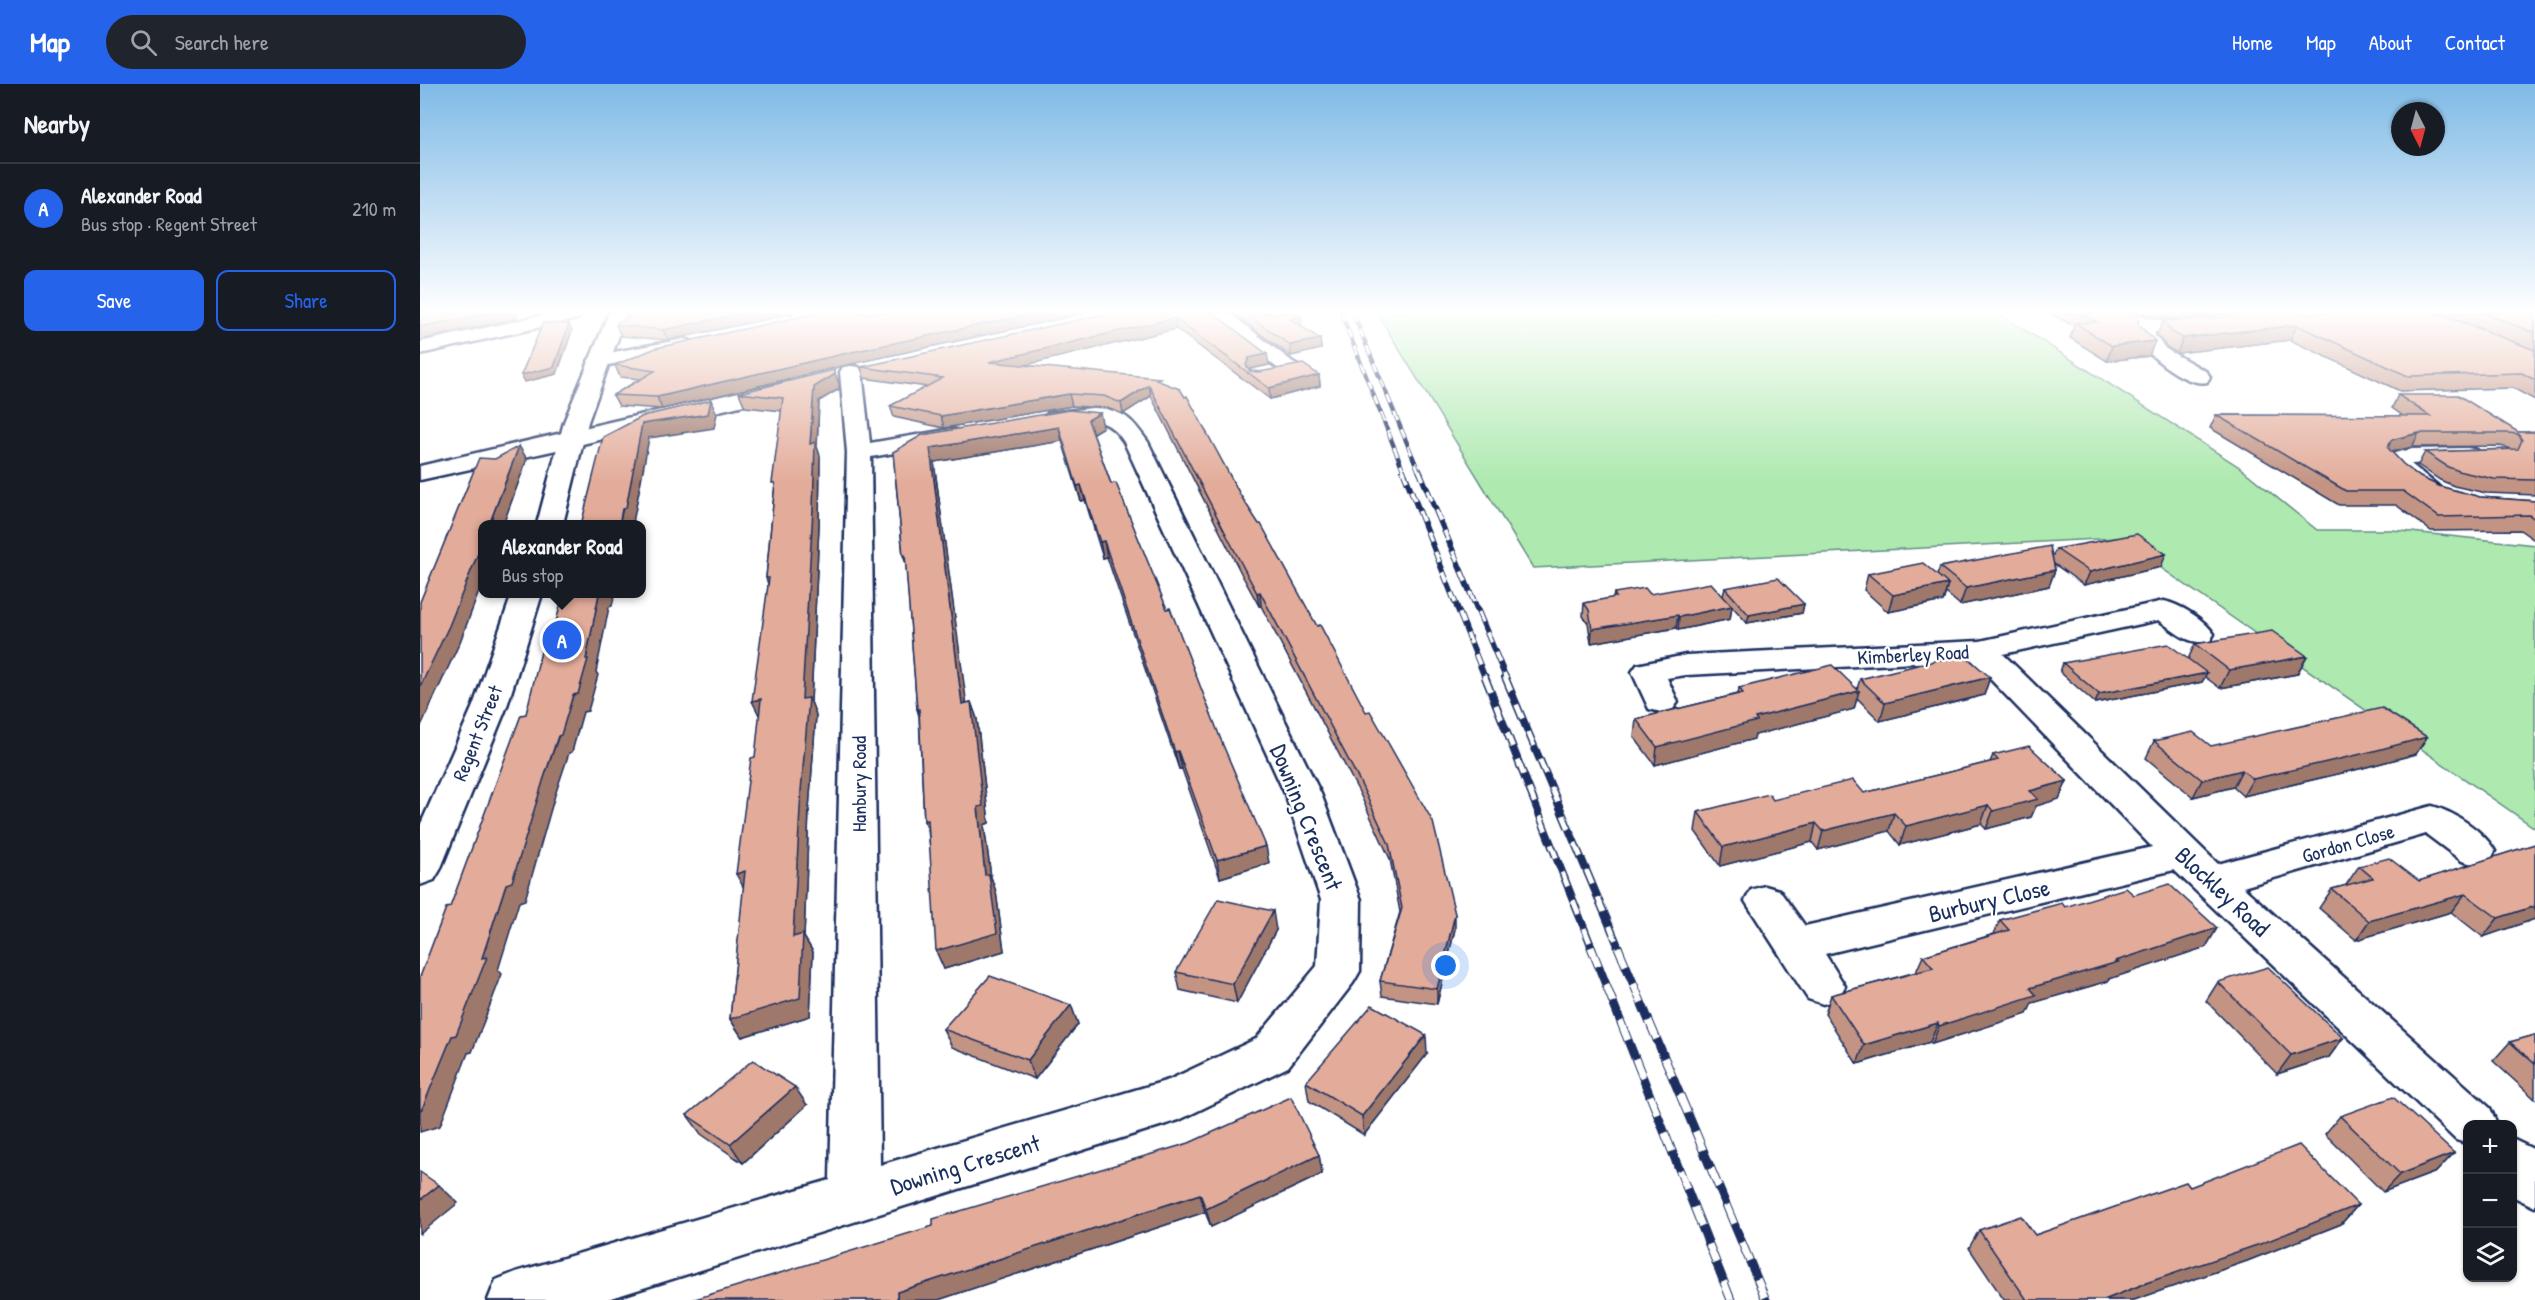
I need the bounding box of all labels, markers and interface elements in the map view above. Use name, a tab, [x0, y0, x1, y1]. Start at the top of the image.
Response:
search box	[106, 15, 526, 69]
text: Map	[30, 23, 70, 61]
icon: search	[127, 26, 160, 59]
text: Search here	[175, 27, 269, 57]
text: Home	[2232, 28, 2273, 57]
text: Map	[2306, 28, 2336, 57]
text: About	[2369, 28, 2412, 57]
text: Contact	[2445, 28, 2505, 57]
north arrow	[2391, 102, 2445, 156]
text: Nearby	[24, 106, 90, 141]
text: Alexander Road	[81, 180, 202, 210]
text: A	[39, 195, 48, 222]
text: 210 m	[352, 195, 396, 222]
text: Bus stop · Regent Street	[81, 210, 257, 237]
button: Save	[24, 270, 204, 331]
button: Share	[216, 270, 396, 331]
popup	[478, 520, 646, 598]
text: Alexander Road	[502, 531, 622, 561]
text: Bus stop	[502, 561, 563, 588]
pin: A	[542, 618, 582, 662]
street label: Kimberley Road	[1857, 638, 1970, 670]
street label: Regent Street	[446, 680, 509, 785]
street label: Hanbury Road	[845, 736, 872, 832]
street label: Downing Crescent	[1263, 739, 1351, 895]
street label: Gordon Close	[2299, 817, 2397, 869]
street label: Blockley Road	[2169, 839, 2277, 943]
street label: Burbury Close	[1925, 870, 2053, 929]
your location	[1431, 951, 1460, 980]
map controls	[2463, 1120, 2517, 1282]
button: +	[2463, 1120, 2517, 1174]
street label: Downing Crescent	[886, 1126, 1044, 1202]
button: −	[2463, 1174, 2517, 1228]
button: layers	[2463, 1228, 2517, 1282]

